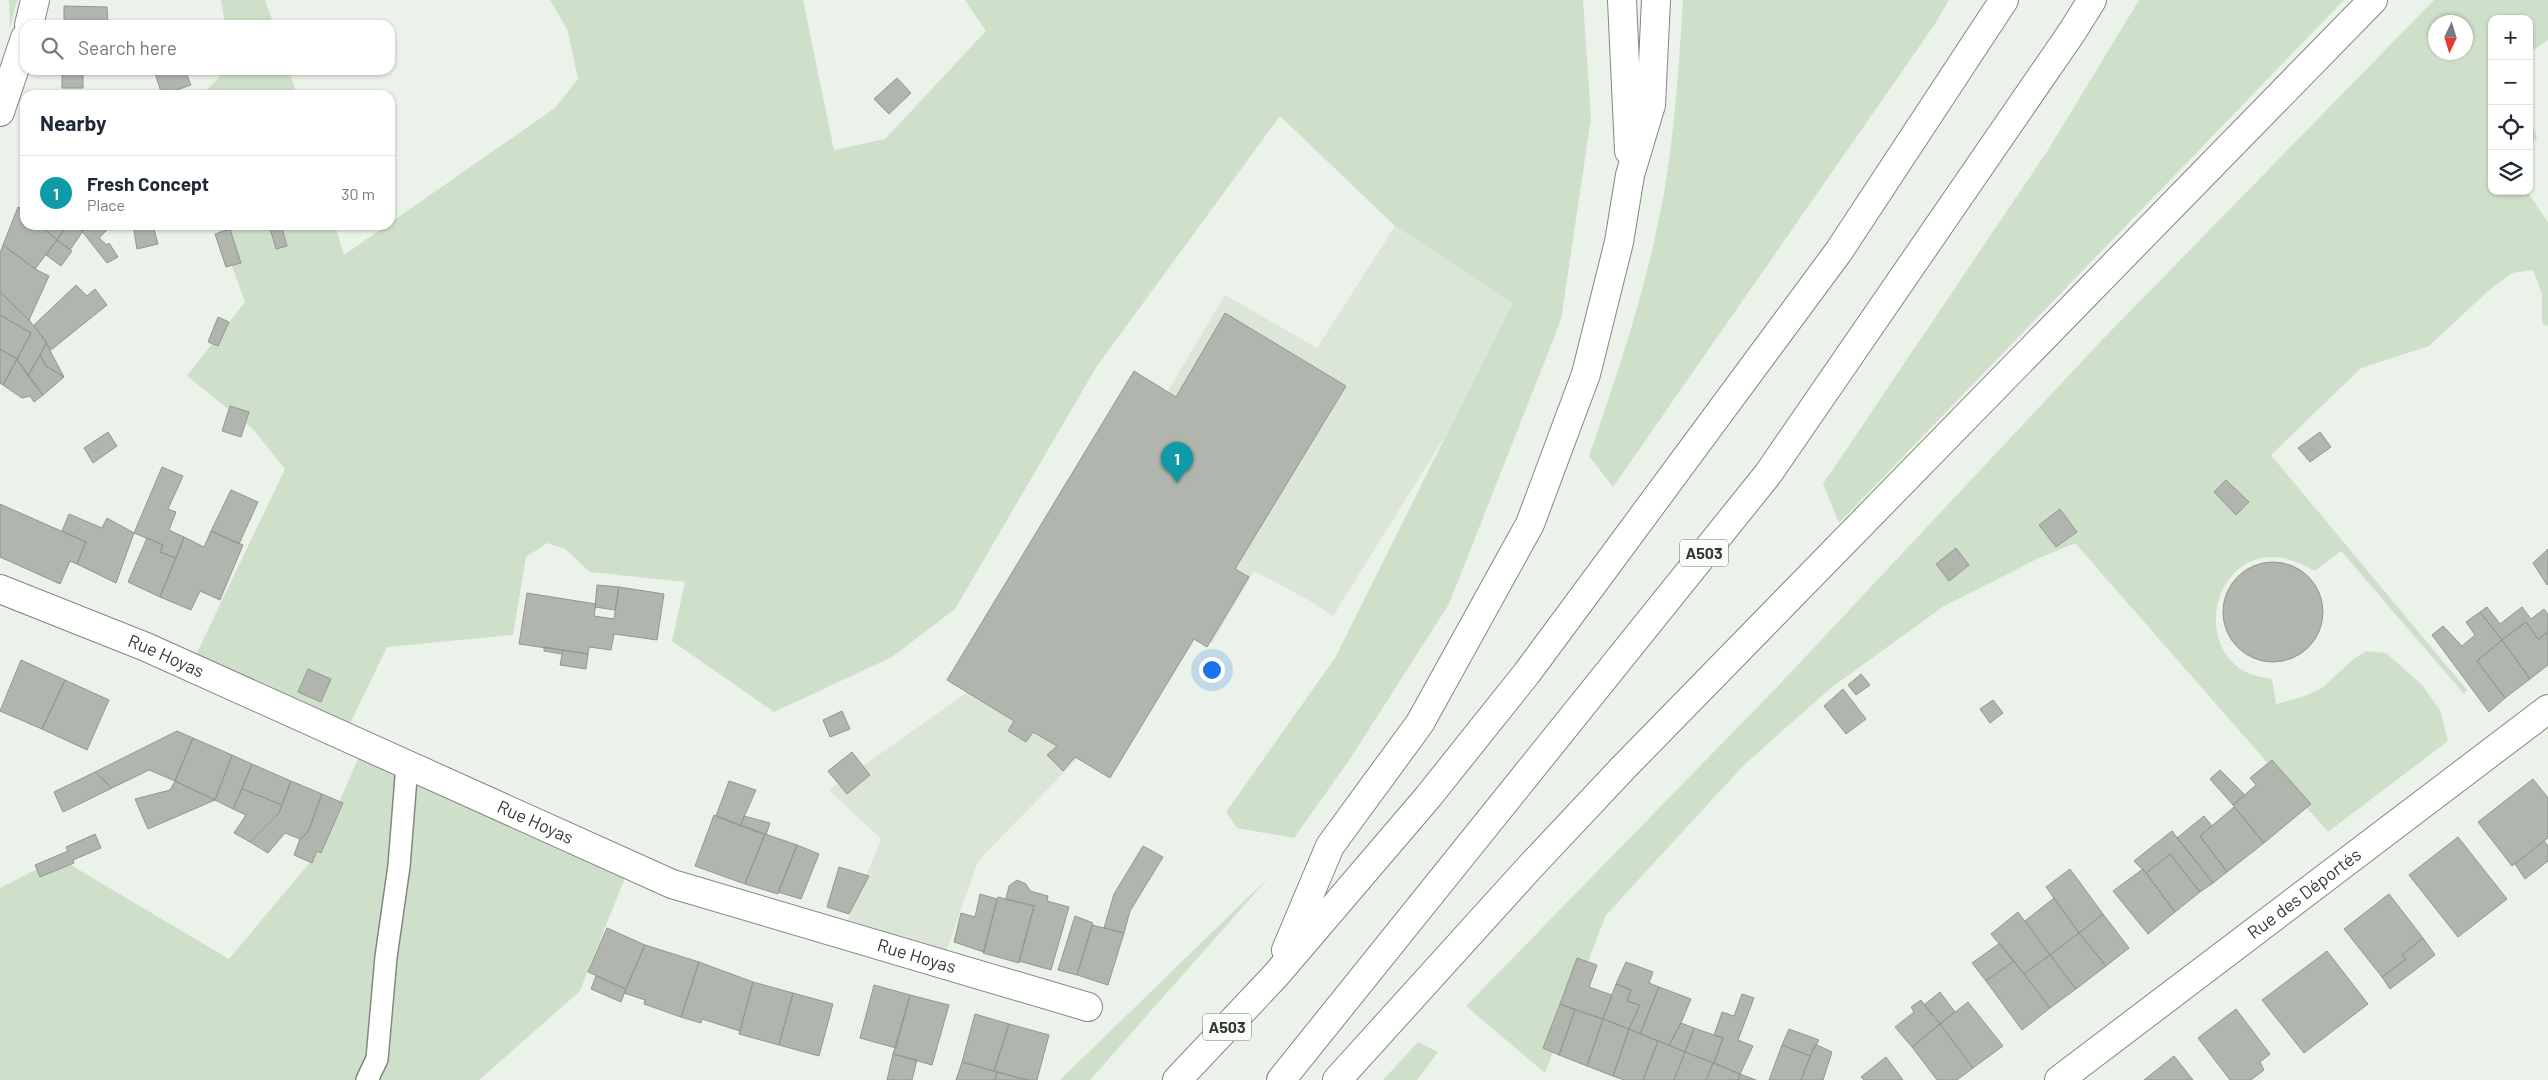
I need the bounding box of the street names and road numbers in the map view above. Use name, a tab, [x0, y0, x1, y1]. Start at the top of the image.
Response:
road number: A503	[1680, 540, 1728, 566]
street label: Rue Hoyas	[125, 629, 208, 682]
street label: Rue Hoyas	[494, 795, 577, 848]
street label: Rue des Déportés	[2243, 843, 2365, 943]
street label: Rue Hoyas	[875, 933, 959, 977]
road number: A503	[1203, 1014, 1251, 1040]

